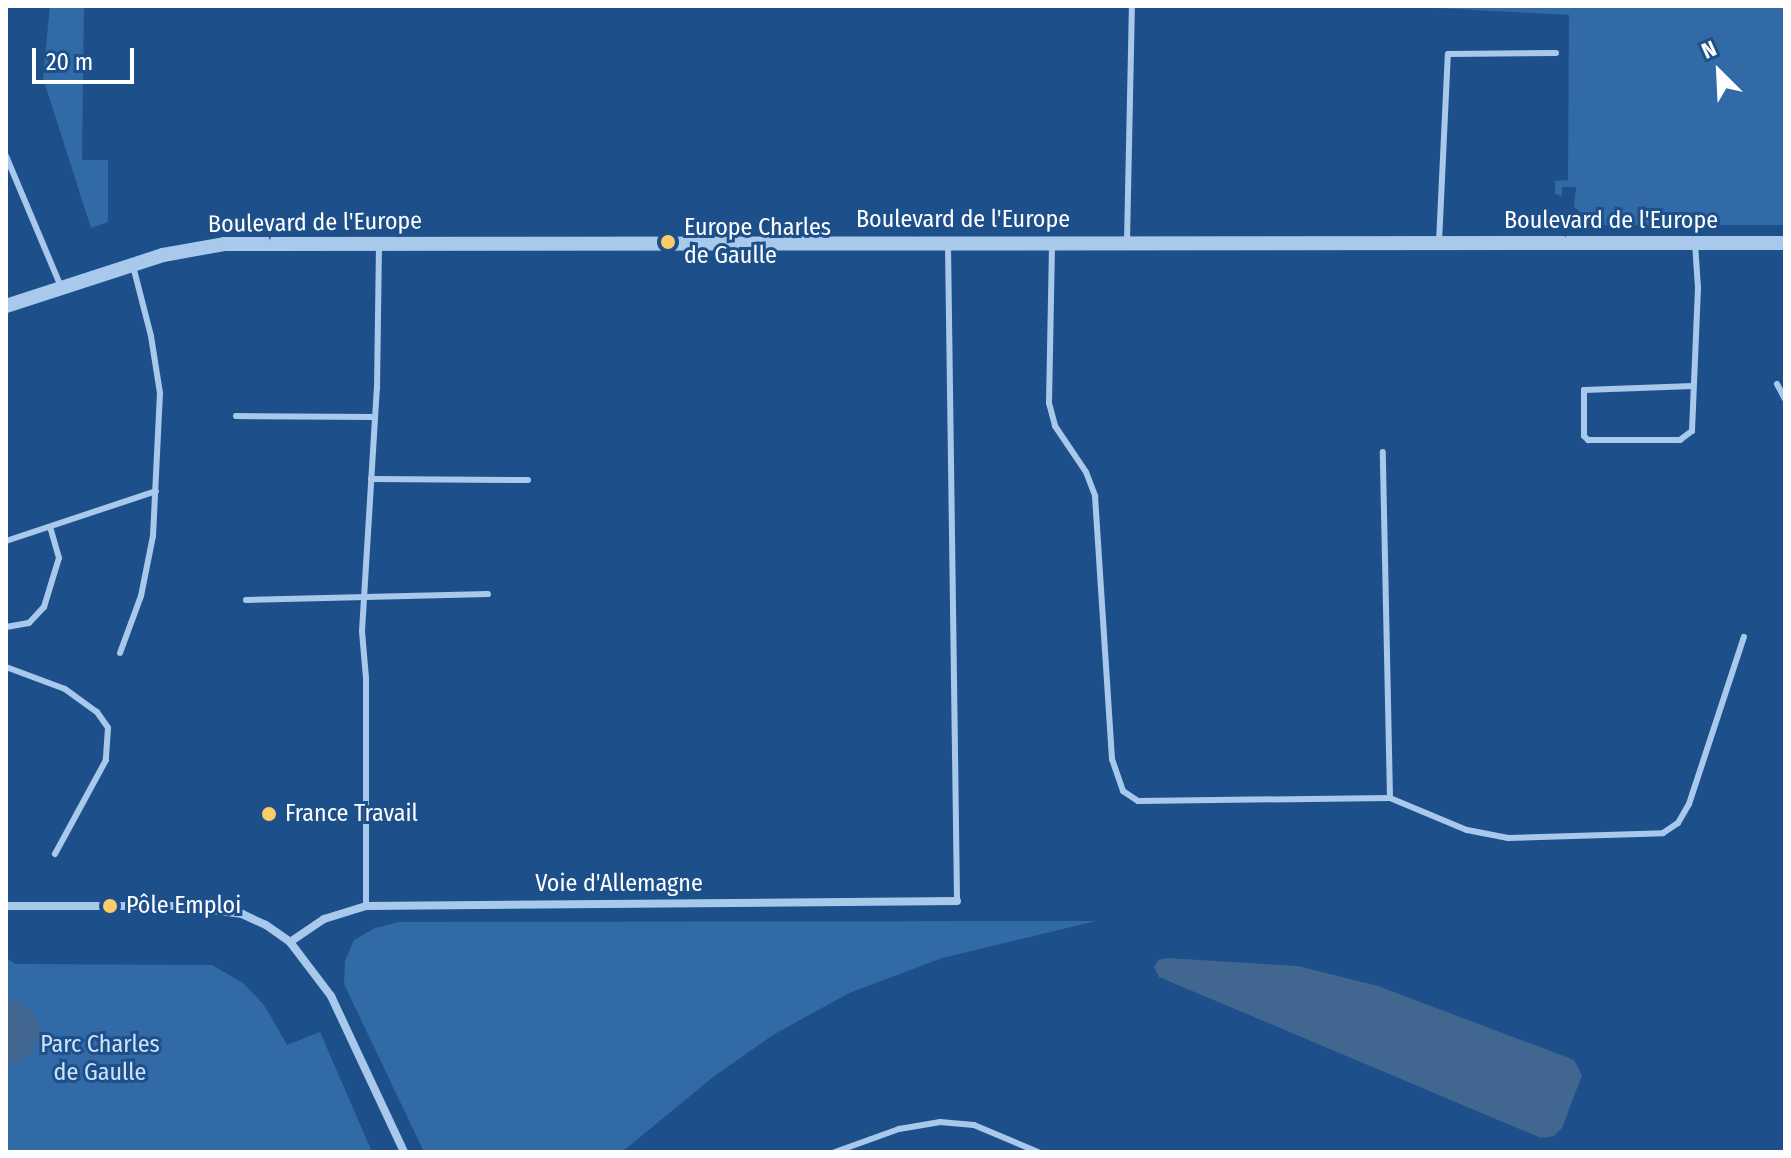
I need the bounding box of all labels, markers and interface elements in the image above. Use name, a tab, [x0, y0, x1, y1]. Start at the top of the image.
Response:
scale bar	[36, 32, 138, 82]
north arrow	[1679, 32, 1759, 112]
text: N	[1698, 35, 1721, 65]
text: 20 m	[46, 48, 93, 76]
street label: Boulevard de l'Europe	[856, 206, 1070, 234]
street label: Boulevard de l'Europe	[208, 207, 422, 239]
street label: Boulevard de l'Europe	[1504, 207, 1718, 235]
place label: Europe Charles de Gaulle	[684, 214, 831, 270]
marker: Europe Charles de Gaulle	[659, 233, 677, 251]
place label: France Travail	[285, 800, 418, 828]
marker: France Travail	[260, 805, 278, 823]
street label: Voie d'Allemagne	[535, 870, 703, 898]
place label: Pôle Emploi	[126, 892, 241, 920]
marker: Pôle Emploi	[101, 897, 119, 915]
park label: Parc Charles de Gaulle	[40, 1031, 160, 1087]

